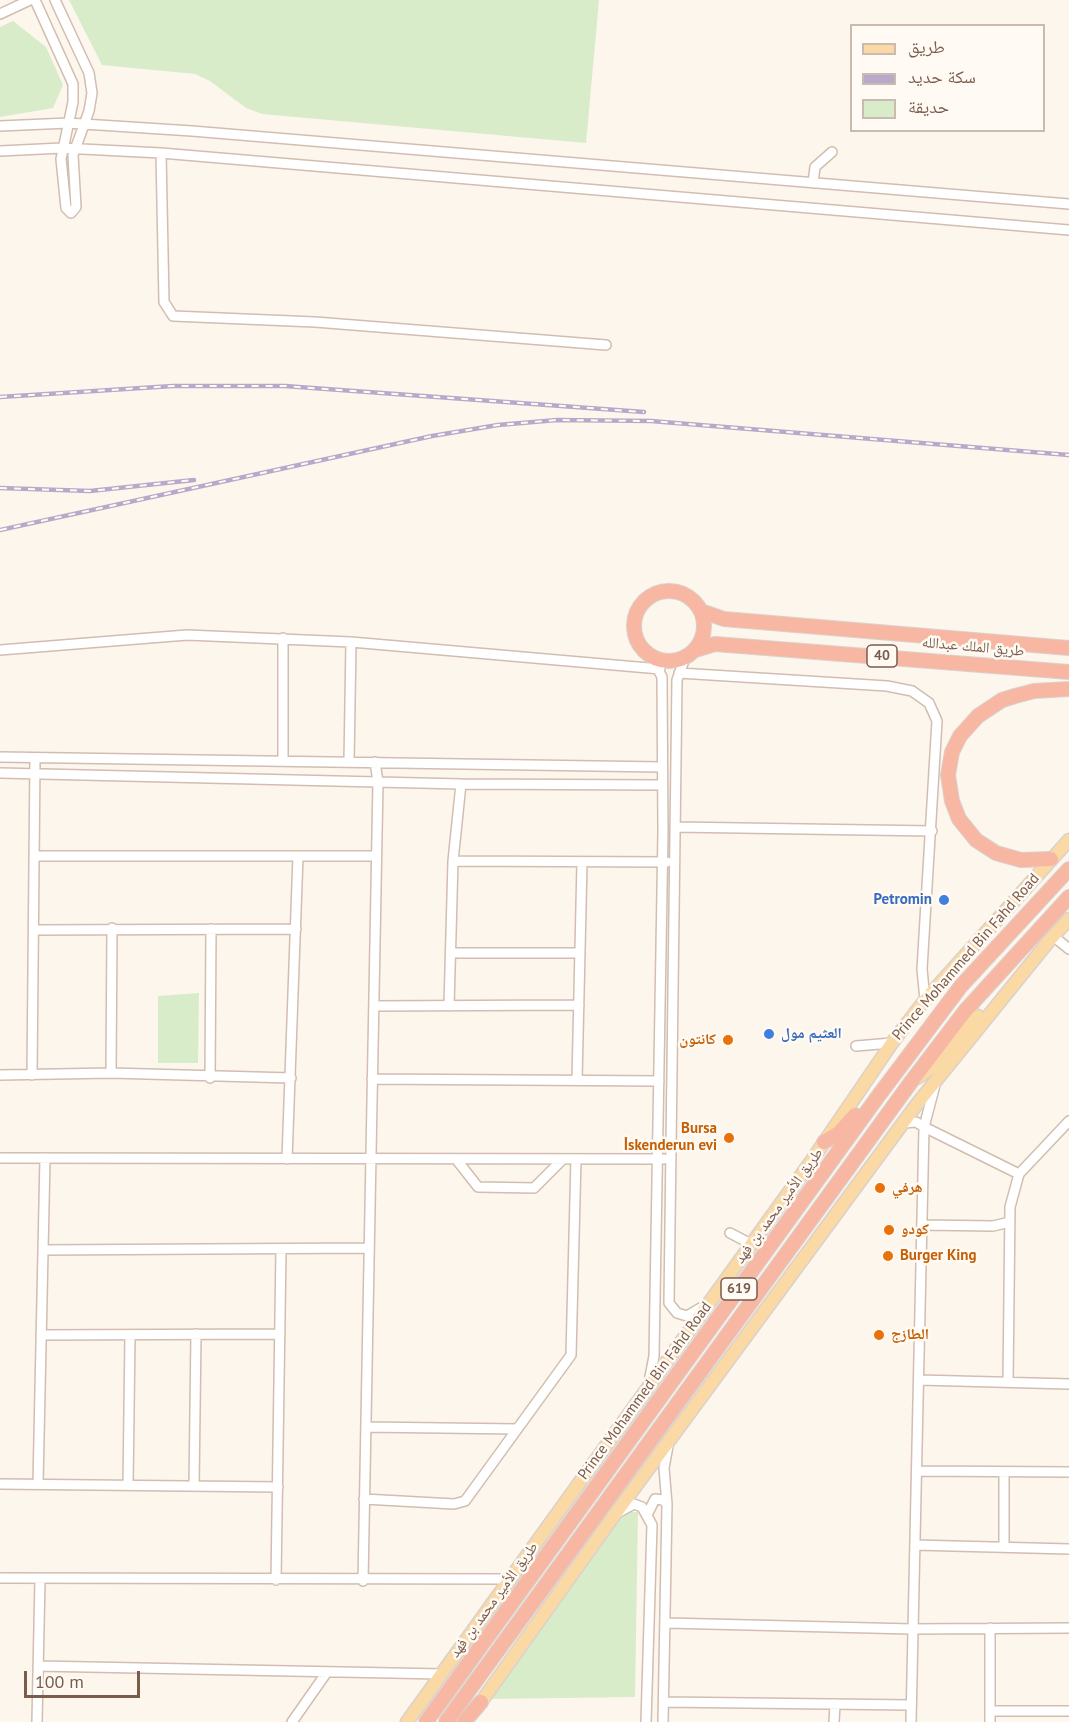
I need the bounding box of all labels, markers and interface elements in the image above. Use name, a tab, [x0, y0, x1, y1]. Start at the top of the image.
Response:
legend	[850, 24, 1045, 132]
text: طريق	[908, 35, 945, 58]
text: سكة حديد	[908, 65, 976, 88]
text: حديقة	[908, 95, 949, 118]
street label: طريق الملك عبدالله	[921, 634, 1025, 660]
road number: 40	[867, 645, 897, 667]
street label: Prince Mohammed Bin Fahd Road	[889, 870, 1043, 1044]
place label: Petromin	[874, 891, 932, 909]
marker: Petromin	[937, 893, 951, 907]
place label: العثيم مول	[781, 1025, 842, 1043]
marker: العثيم مول	[762, 1027, 776, 1041]
place label: كانتون	[679, 1031, 716, 1049]
marker: كانتون	[721, 1033, 735, 1047]
place label: Bursa İskenderun evi	[624, 1120, 717, 1155]
marker: Bursa İskenderun evi	[722, 1131, 736, 1145]
street label: طريق الأمير محمد بن فهد	[731, 1145, 827, 1267]
place label: هرفي	[892, 1179, 922, 1197]
marker: هرفي	[873, 1181, 887, 1195]
place label: كودو	[901, 1221, 929, 1239]
marker: كودو	[882, 1223, 896, 1237]
place label: Burger King	[900, 1247, 976, 1265]
marker: Burger King	[881, 1249, 895, 1263]
road number: 619	[721, 1278, 757, 1300]
street label: Prince Mohammed Bin Fahd Road	[575, 1299, 715, 1483]
place label: الطازج	[891, 1326, 929, 1344]
marker: الطازج	[872, 1328, 886, 1342]
street label: طريق الأمير محمد بن فهد	[446, 1539, 542, 1661]
scale bar	[27, 1659, 142, 1697]
text: 100 m	[35, 1670, 84, 1693]

